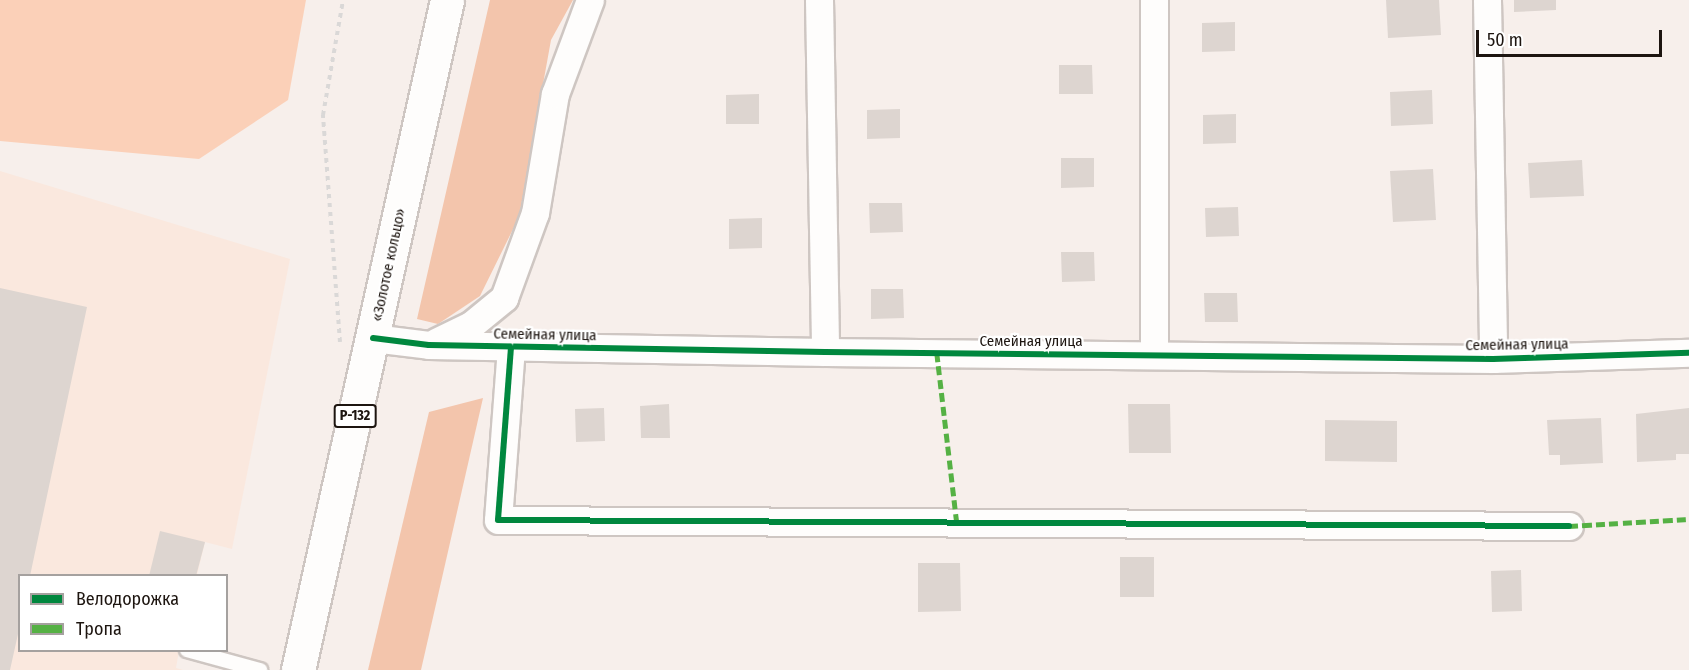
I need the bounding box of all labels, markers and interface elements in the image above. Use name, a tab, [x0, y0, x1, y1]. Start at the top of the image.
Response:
scale bar	[1479, 18, 1665, 56]
text: 50 m	[1487, 29, 1523, 51]
street label: «Золотое кольцо»	[368, 207, 410, 323]
street label: Семейная улица	[493, 325, 597, 345]
street label: Семейная улица	[979, 333, 1083, 351]
street label: Семейная улица	[1465, 335, 1569, 355]
road number: Р-132	[332, 405, 378, 427]
legend	[18, 574, 228, 652]
text: Велодорожка	[76, 588, 179, 610]
text: Тропа	[76, 618, 122, 640]

